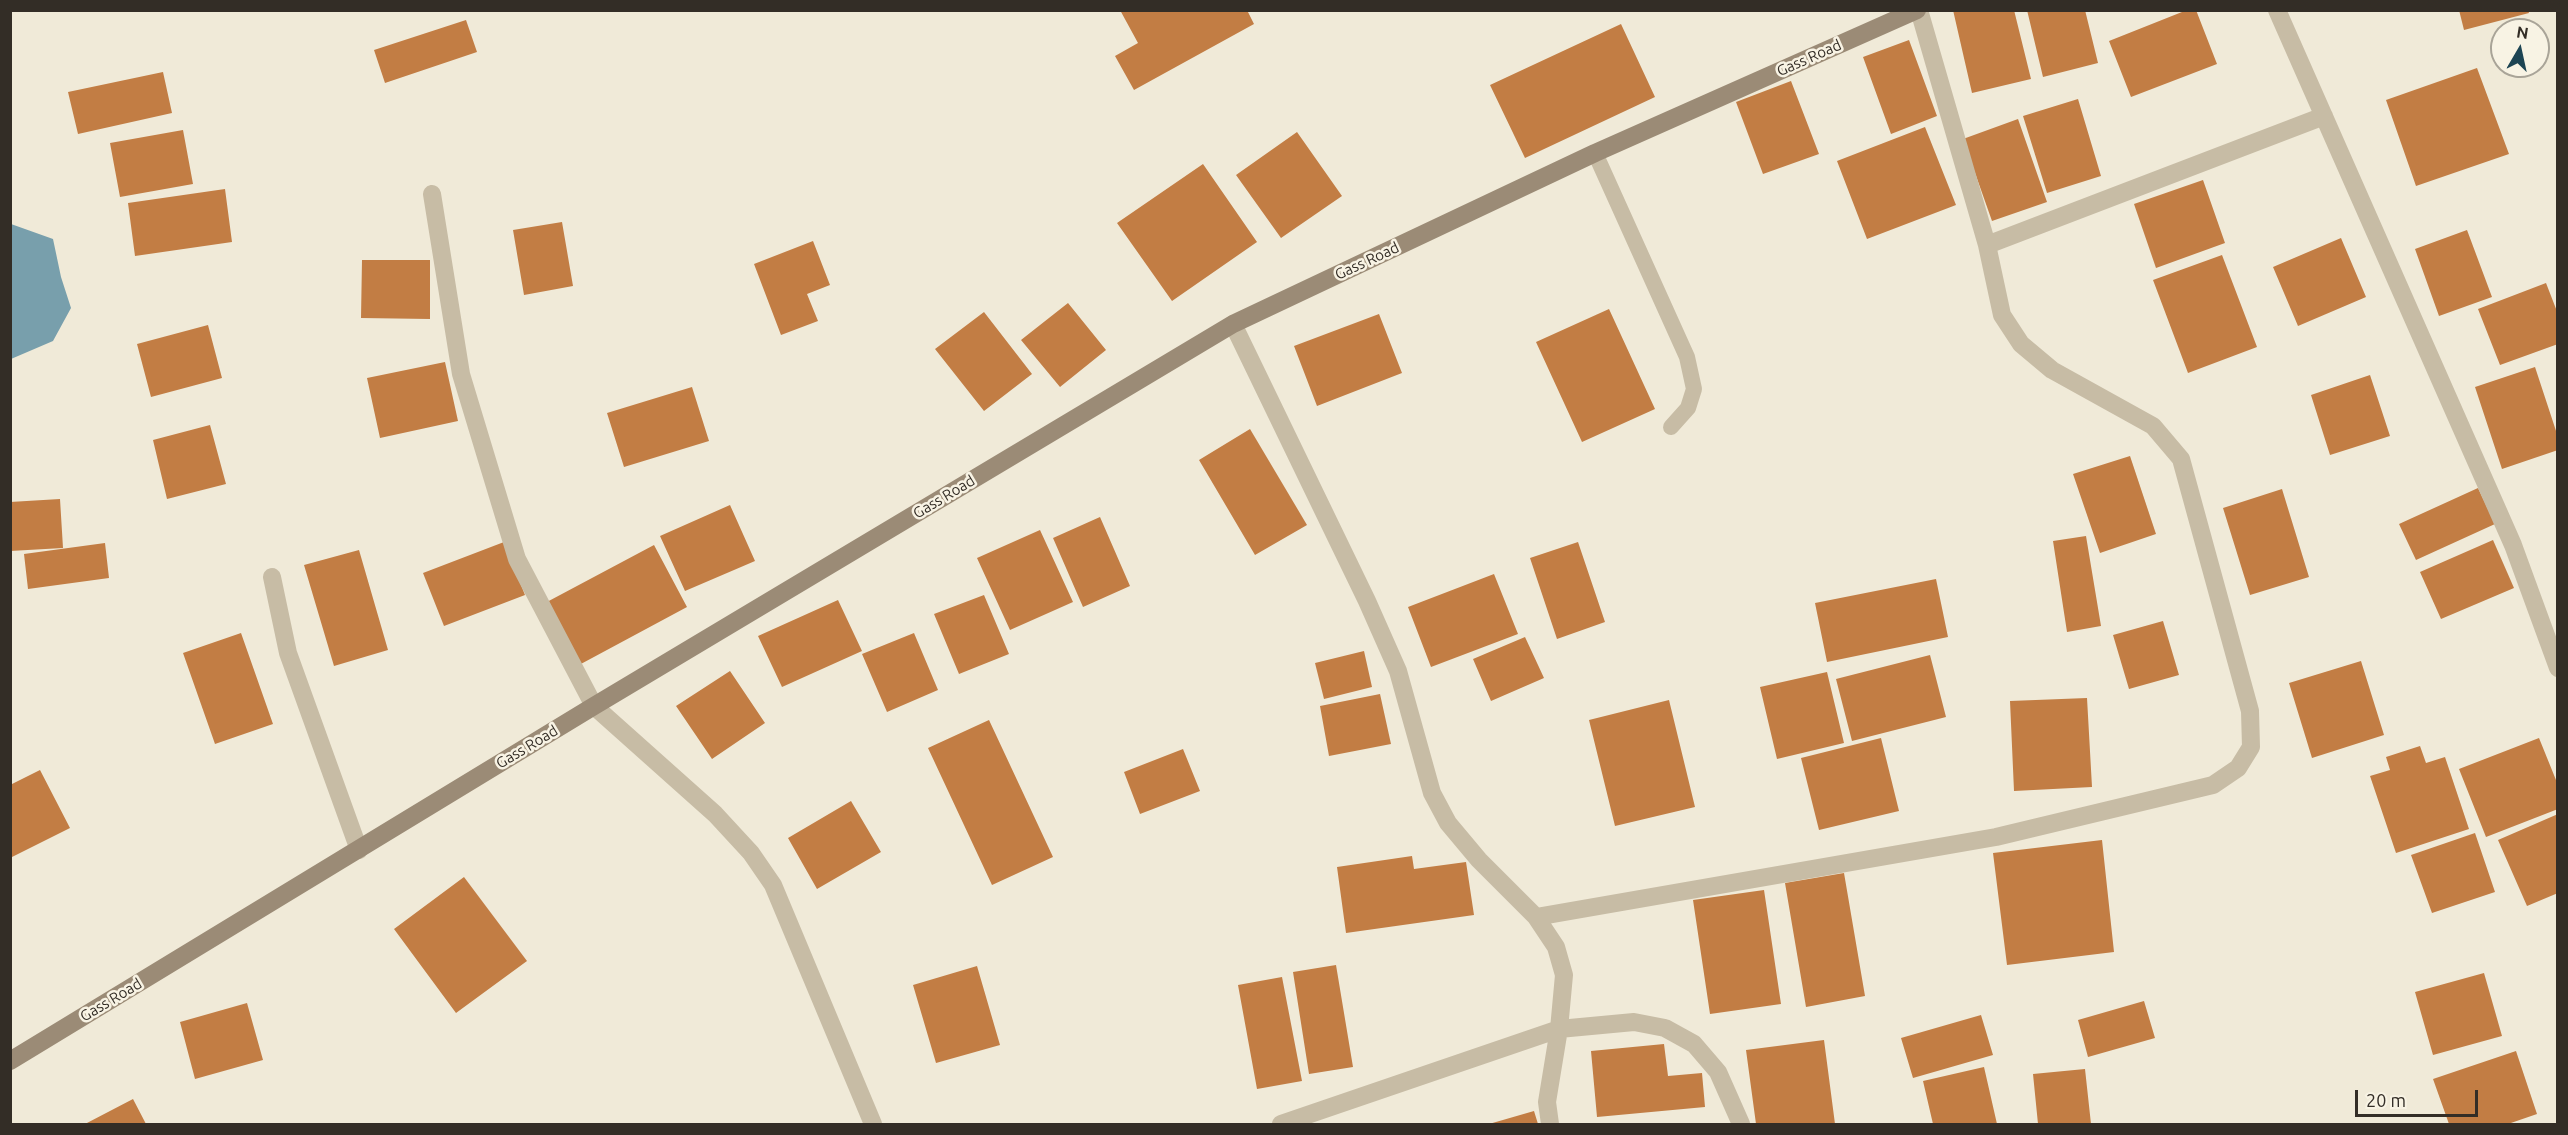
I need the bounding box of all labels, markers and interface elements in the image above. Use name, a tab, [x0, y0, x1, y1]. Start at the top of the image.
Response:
north arrow	[2490, 18, 2550, 78]
text: N	[2515, 22, 2530, 42]
street label: Gass Road	[1774, 36, 1844, 80]
street label: Gass Road	[1332, 238, 1402, 284]
street label: Gass Road	[910, 472, 978, 522]
street label: Gass Road	[493, 722, 561, 772]
street label: Gass Road	[77, 975, 145, 1025]
scale bar	[2358, 1078, 2481, 1116]
text: 20 m	[2366, 1090, 2406, 1110]

